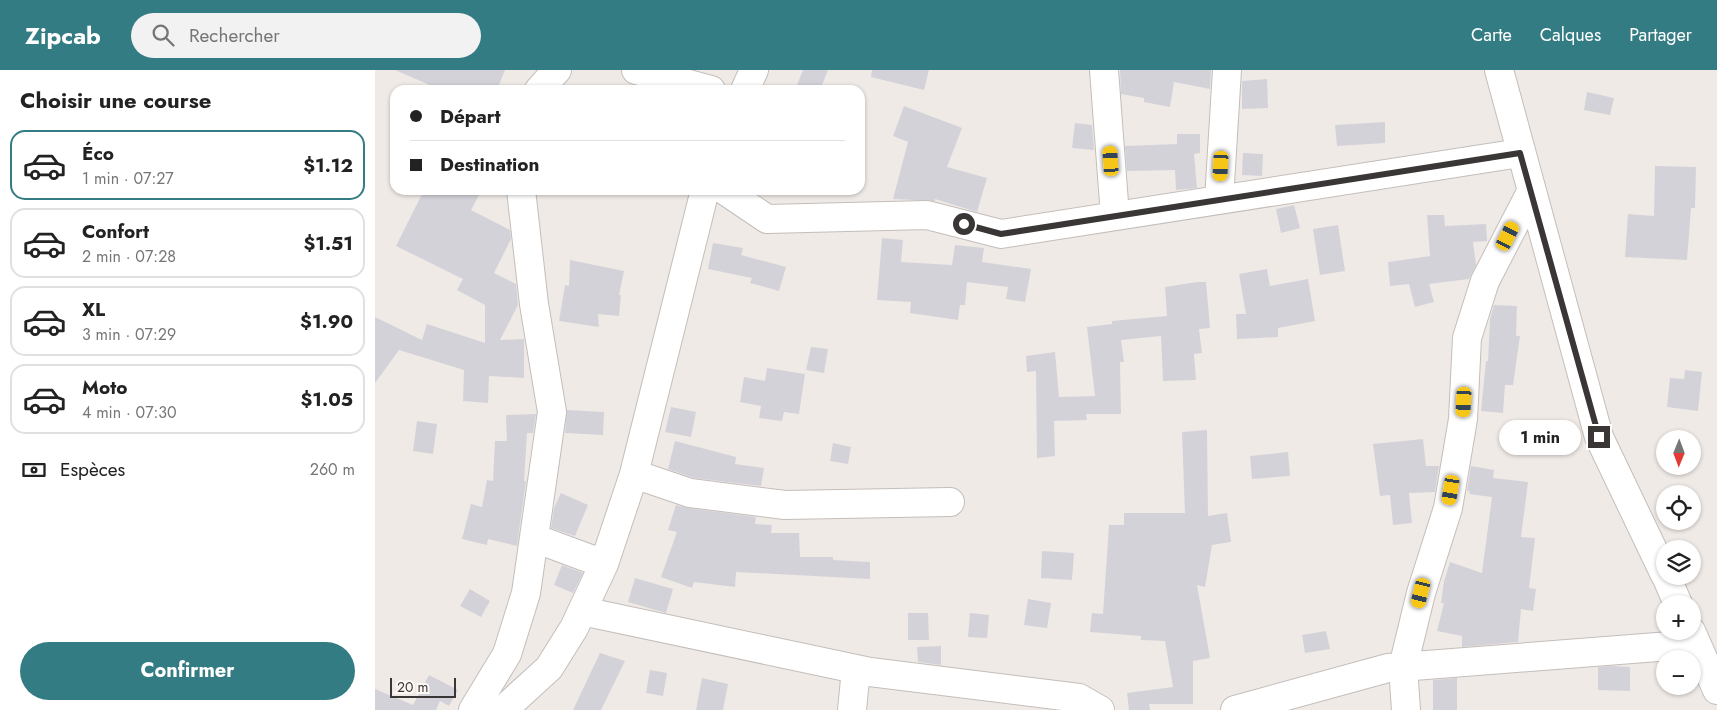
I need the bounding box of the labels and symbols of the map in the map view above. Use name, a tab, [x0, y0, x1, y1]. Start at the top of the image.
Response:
car	[1102, 146, 1119, 176]
car	[1212, 151, 1229, 181]
route start	[953, 213, 975, 235]
car	[1494, 219, 1521, 253]
car	[1455, 387, 1472, 417]
callout: 1 min	[1499, 420, 1581, 454]
route end	[1588, 426, 1610, 448]
north arrow	[1656, 430, 1701, 475]
car	[1441, 474, 1460, 506]
car	[1410, 577, 1431, 609]
scale bar	[390, 675, 456, 698]

